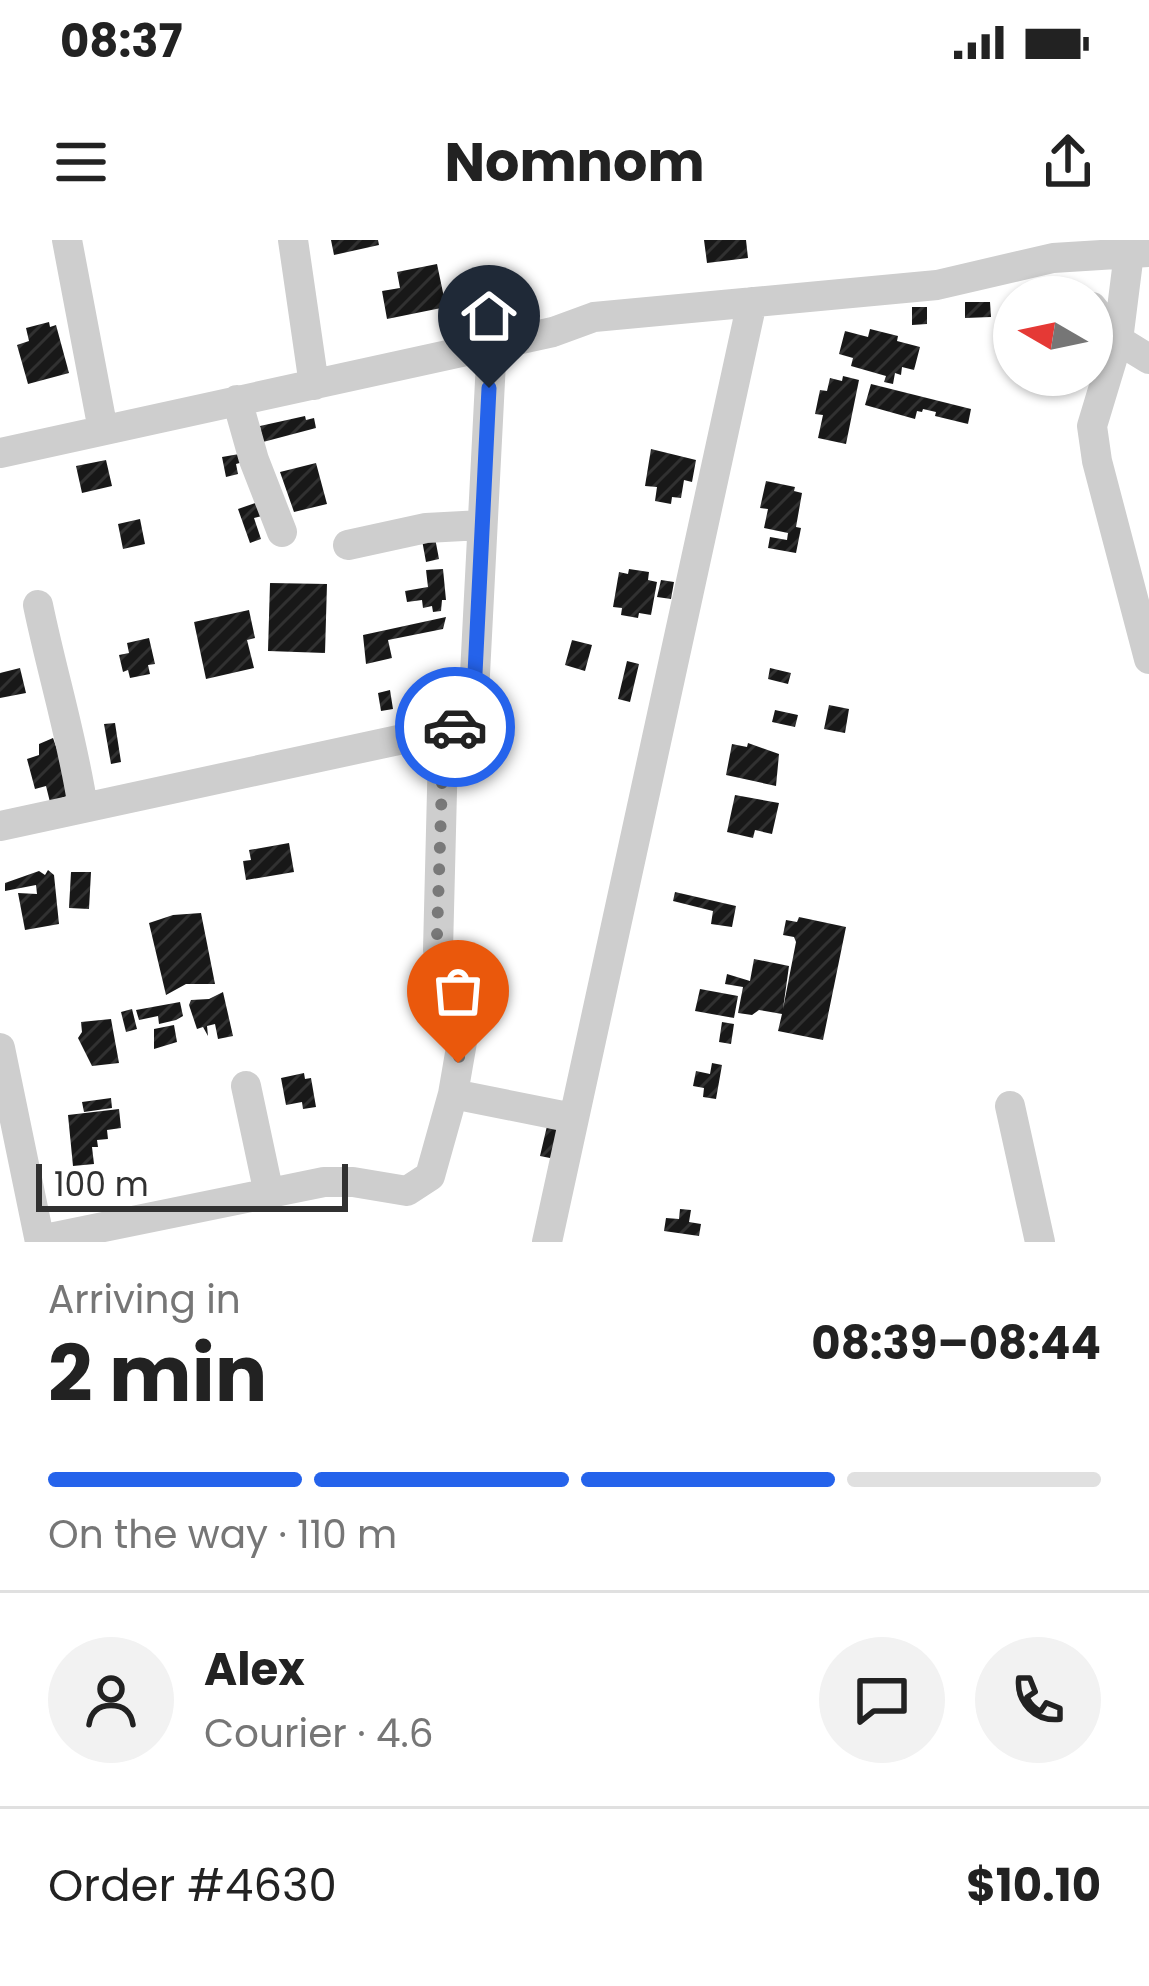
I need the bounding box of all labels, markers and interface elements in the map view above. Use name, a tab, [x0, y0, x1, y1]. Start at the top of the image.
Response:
text: 08:37	[60, 10, 183, 73]
text: Nomnom	[444, 124, 705, 200]
icon: menu	[48, 129, 114, 195]
icon: share	[1035, 129, 1101, 195]
pin	[438, 265, 540, 388]
north arrow	[993, 276, 1113, 396]
map controls	[993, 276, 1113, 396]
icon: home	[456, 283, 522, 349]
courier	[395, 667, 515, 787]
icon: car	[422, 694, 488, 760]
pin	[407, 940, 509, 1063]
icon: bag	[425, 958, 491, 1024]
scale bar	[36, 1158, 348, 1211]
text: 100 m	[54, 1161, 149, 1208]
text: Arriving in	[48, 1272, 241, 1327]
text: 08:39–08:44	[811, 1312, 1101, 1375]
text: 2 min	[48, 1319, 267, 1428]
text: On the way · 110 m	[48, 1507, 397, 1562]
button: person	[48, 1637, 174, 1763]
button: chat	[819, 1637, 945, 1763]
button: phone	[975, 1637, 1101, 1763]
text: Alex	[204, 1638, 305, 1701]
text: Courier · 4.6	[204, 1706, 433, 1761]
text: Order #4630	[48, 1854, 337, 1917]
text: $10.10	[966, 1854, 1101, 1917]

